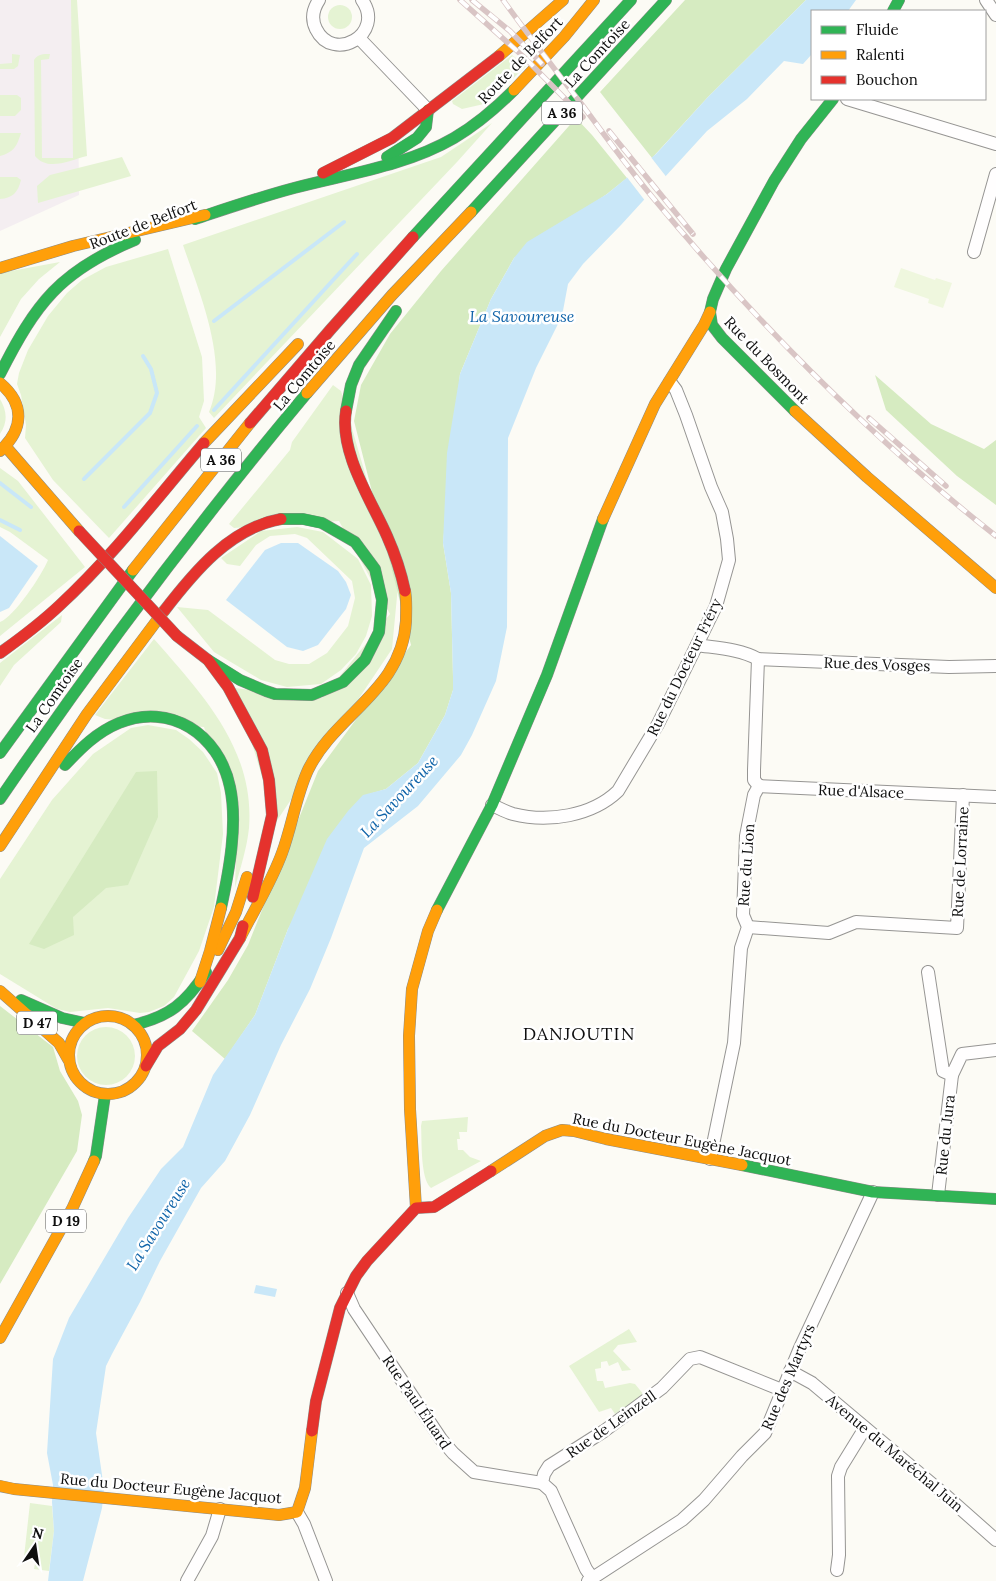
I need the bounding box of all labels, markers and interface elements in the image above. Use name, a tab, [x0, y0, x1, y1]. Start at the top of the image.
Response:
legend	[811, 10, 986, 100]
street label: Route de Belfort	[474, 12, 566, 107]
street label: La Comtoise	[560, 15, 634, 91]
text: Fluide	[856, 20, 899, 39]
text: Ralenti	[856, 45, 904, 64]
text: Bouchon	[856, 70, 918, 89]
road number: A 36	[542, 102, 582, 125]
street label: Route de Belfort	[87, 195, 200, 253]
water label: La Savoureuse	[470, 306, 575, 326]
street label: Rue du Bosmont	[720, 312, 814, 408]
street label: La Comtoise	[269, 336, 339, 414]
road number: A 36	[201, 448, 241, 472]
street label: Rue du Docteur Fréry	[642, 595, 726, 739]
street label: Rue des Vosges	[823, 653, 931, 675]
street label: La Comtoise	[21, 654, 87, 736]
water label: La Savoureuse	[356, 751, 442, 841]
street label: Rue d'Alsace	[818, 780, 904, 802]
street label: Rue de Lorraine	[948, 806, 972, 918]
street label: Rue du Lion	[734, 823, 758, 907]
road number: D 47	[17, 1011, 57, 1034]
district label: DANJOUTIN	[523, 1022, 635, 1045]
street label: Rue du Jura	[931, 1093, 959, 1176]
street label: Rue du Docteur Eugène Jacquot	[571, 1108, 793, 1170]
water label: La Savoureuse	[122, 1174, 194, 1274]
road number: D 19	[46, 1210, 86, 1232]
street label: Rue des Martyrs	[757, 1321, 819, 1433]
street label: Rue Paul Éluard	[378, 1351, 456, 1453]
street label: Rue de Leinzell	[562, 1386, 660, 1462]
street label: Avenue du Maréchal Juin	[822, 1389, 967, 1516]
street label: Rue du Docteur Eugène Jacquot	[59, 1469, 283, 1507]
north arrow	[10, 1521, 60, 1571]
text: N	[31, 1523, 45, 1543]

